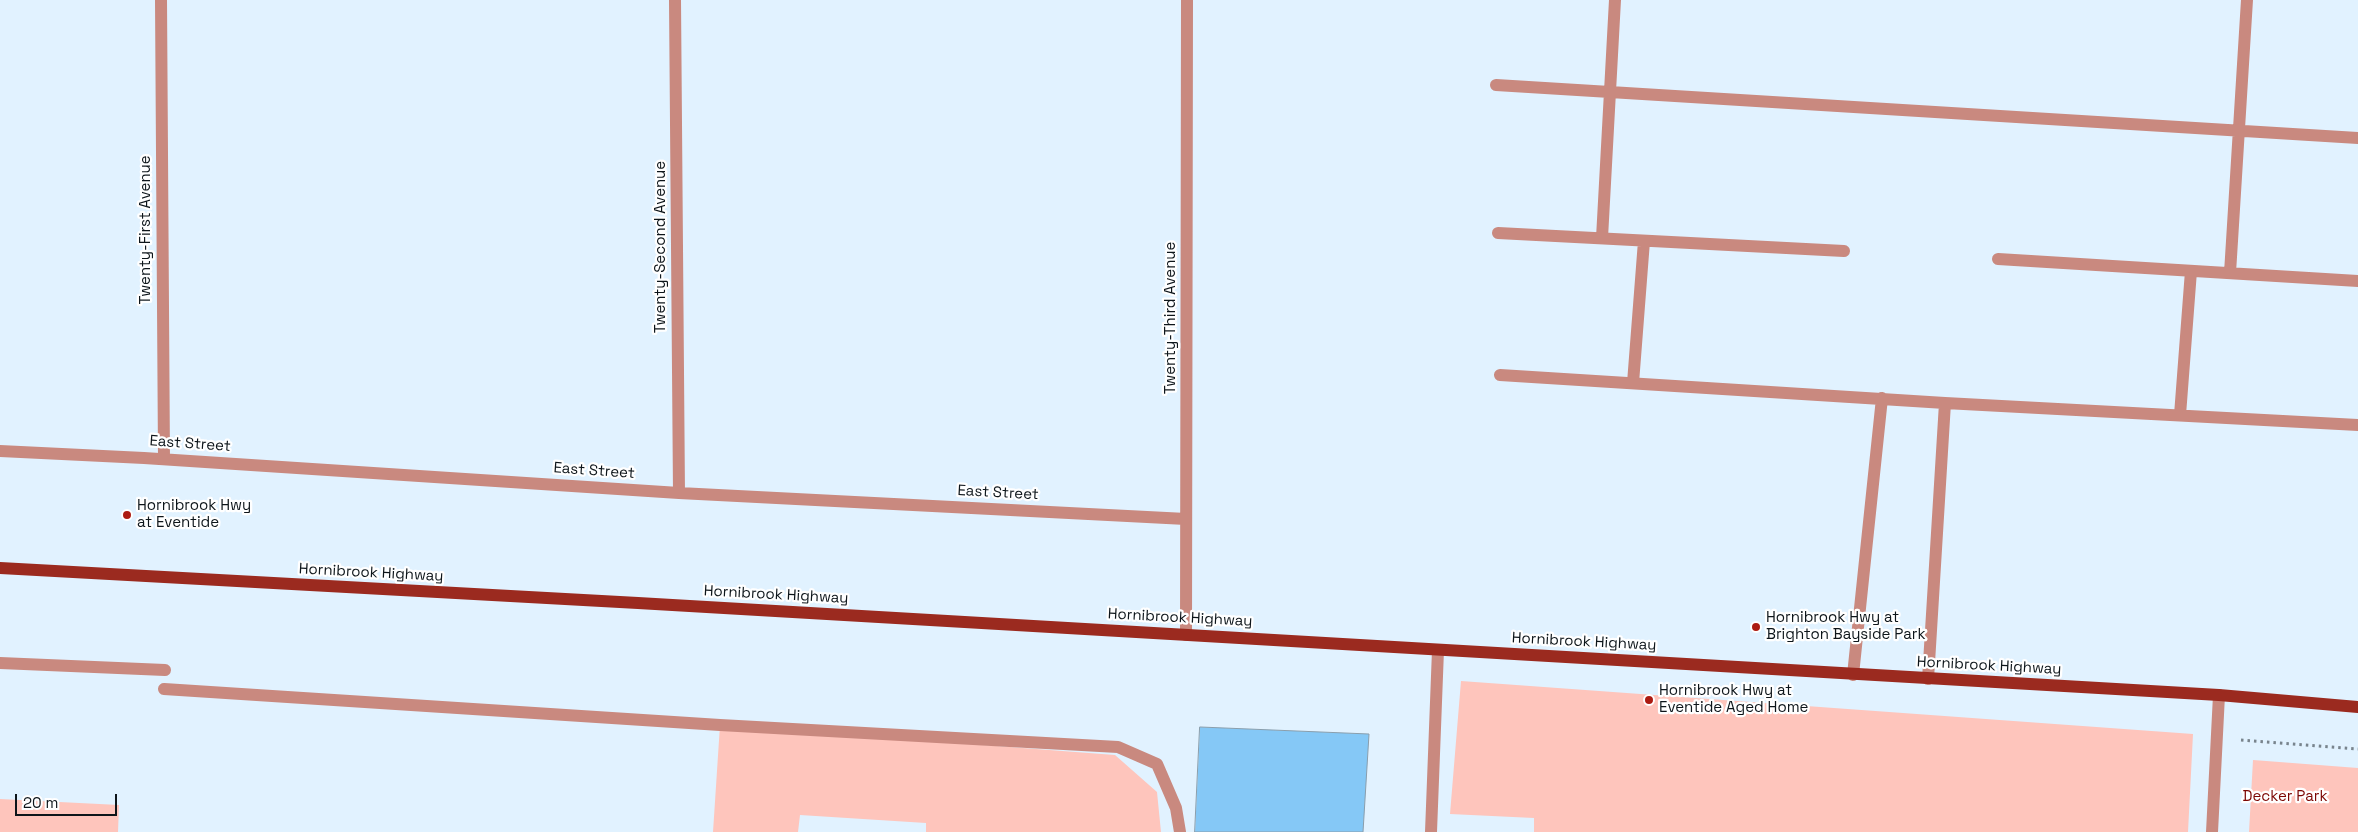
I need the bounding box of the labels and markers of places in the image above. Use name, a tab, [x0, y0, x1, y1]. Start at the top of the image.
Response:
place label: Hornibrook Hwy at Eventide	[137, 497, 251, 532]
marker: Hornibrook Hwy at Eventide	[121, 509, 133, 521]
place label: Hornibrook Hwy at Brighton Bayside Park	[1766, 609, 1926, 644]
marker: Hornibrook Hwy at Brighton Bayside Park	[1750, 621, 1762, 633]
place label: Hornibrook Hwy at Eventide Aged Home	[1659, 682, 1808, 717]
marker: Hornibrook Hwy at Eventide Aged Home	[1643, 694, 1655, 706]

